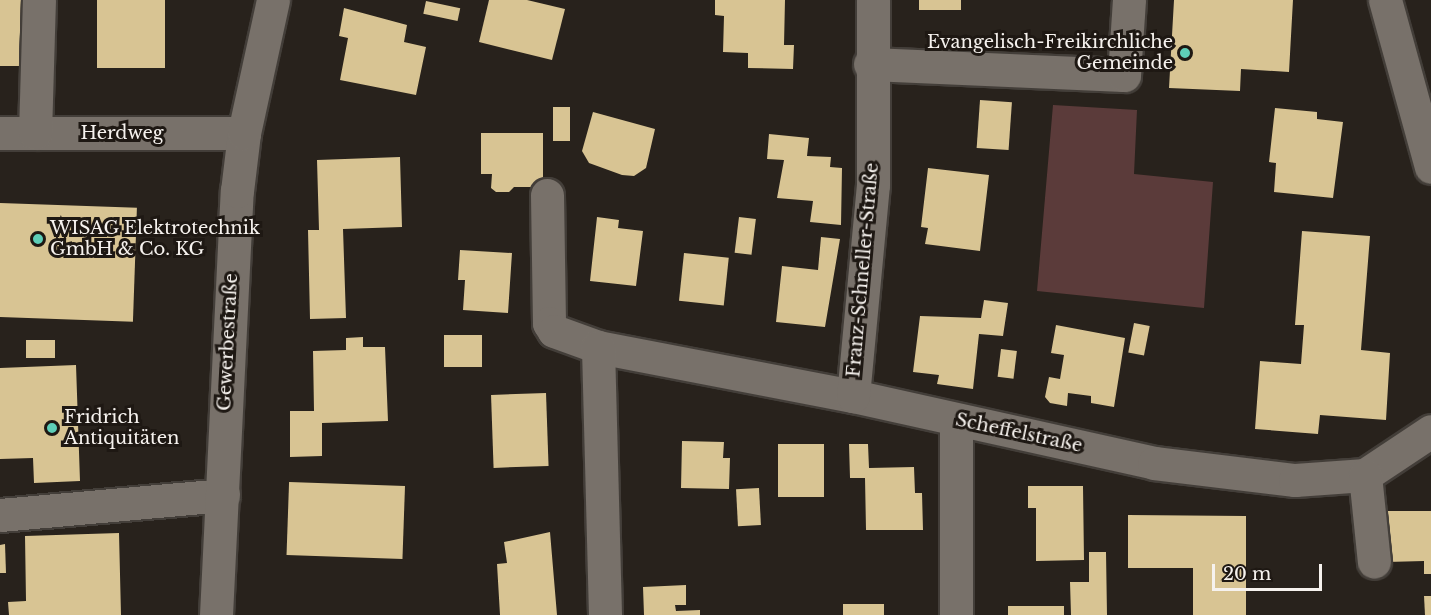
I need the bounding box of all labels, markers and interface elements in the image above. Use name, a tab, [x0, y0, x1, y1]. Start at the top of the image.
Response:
place label: Evangelisch-Freikirchliche Gemeinde	[927, 32, 1173, 74]
marker: Evangelisch-Freikirchliche Gemeinde	[1178, 46, 1192, 60]
street label: Herdweg	[80, 122, 164, 144]
street label: Franz-Schneller-Straße	[843, 162, 883, 378]
place label: WISAG Elektrotechnik GmbH & Co. KG	[50, 218, 260, 260]
marker: WISAG Elektrotechnik GmbH & Co. KG	[31, 232, 45, 246]
street label: Gewerbestraße	[214, 273, 242, 411]
place label: Fridrich Antiquitäten	[64, 407, 179, 450]
street label: Scheffelstraße	[954, 409, 1084, 457]
marker: Fridrich Antiquitäten	[45, 421, 59, 435]
scale bar	[1215, 552, 1324, 590]
text: 20 m	[1223, 563, 1271, 585]

